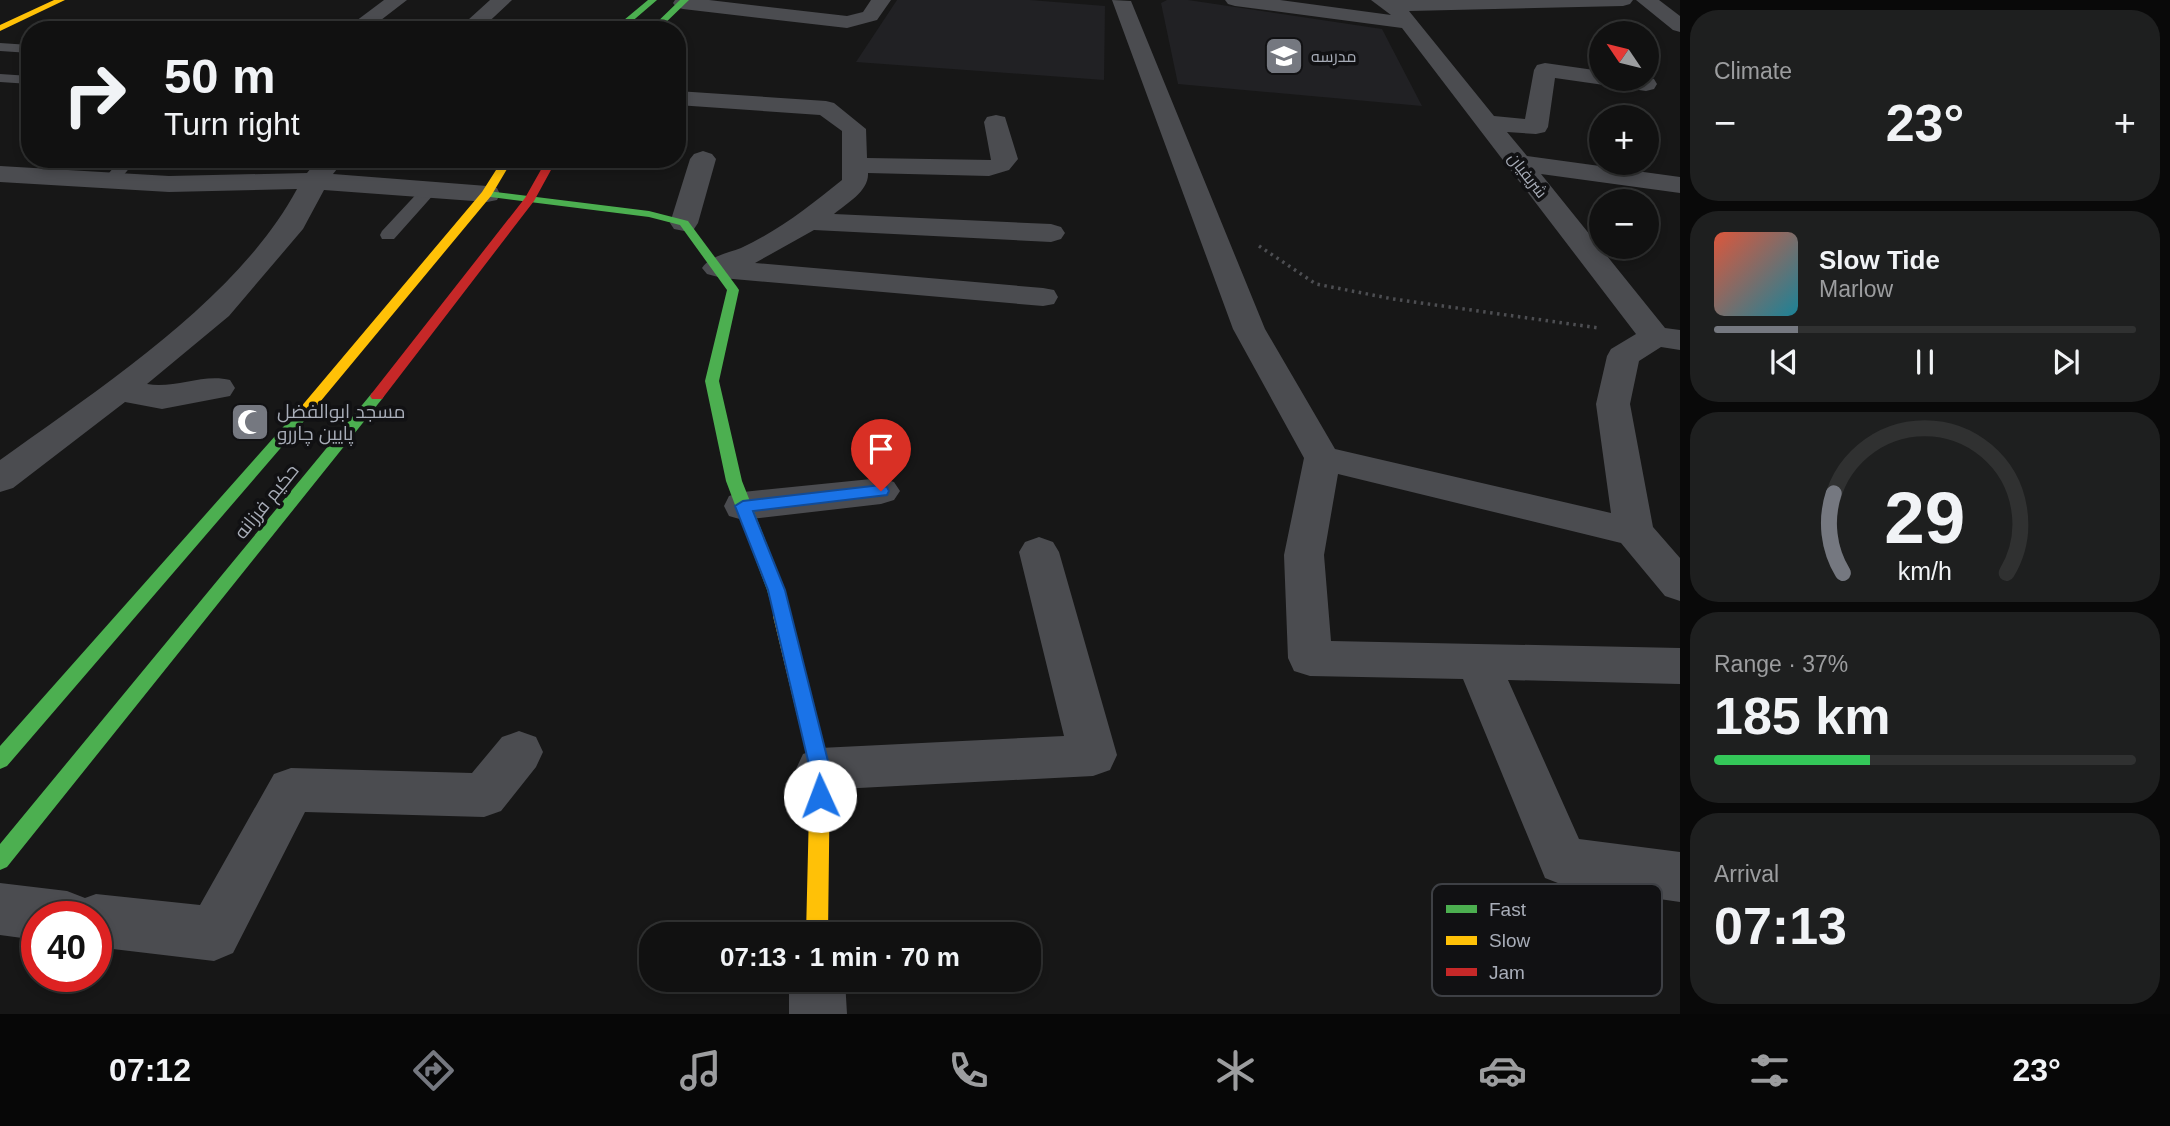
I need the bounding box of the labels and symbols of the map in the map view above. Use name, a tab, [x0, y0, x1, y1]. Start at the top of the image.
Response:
north arrow	[1589, 21, 1659, 91]
school or university icon: مدرسه	[1263, 35, 1305, 77]
place label: مدرسه	[1311, 48, 1357, 66]
street label: شریفیان	[1503, 149, 1550, 202]
mosque icon: مسجد ابوالفضل پایین چاررو	[229, 401, 271, 443]
place label: مسجد ابوالفضل پایین چاررو	[277, 401, 406, 446]
pin	[851, 419, 911, 491]
street label: حکیم فرزانه	[230, 460, 305, 545]
position arrow	[783, 759, 857, 833]
legend	[1432, 884, 1662, 996]
text: Fast	[1489, 899, 1527, 920]
speed limit sign: 40	[21, 901, 112, 992]
text: Slow	[1489, 930, 1530, 951]
text: Jam	[1489, 962, 1525, 983]

